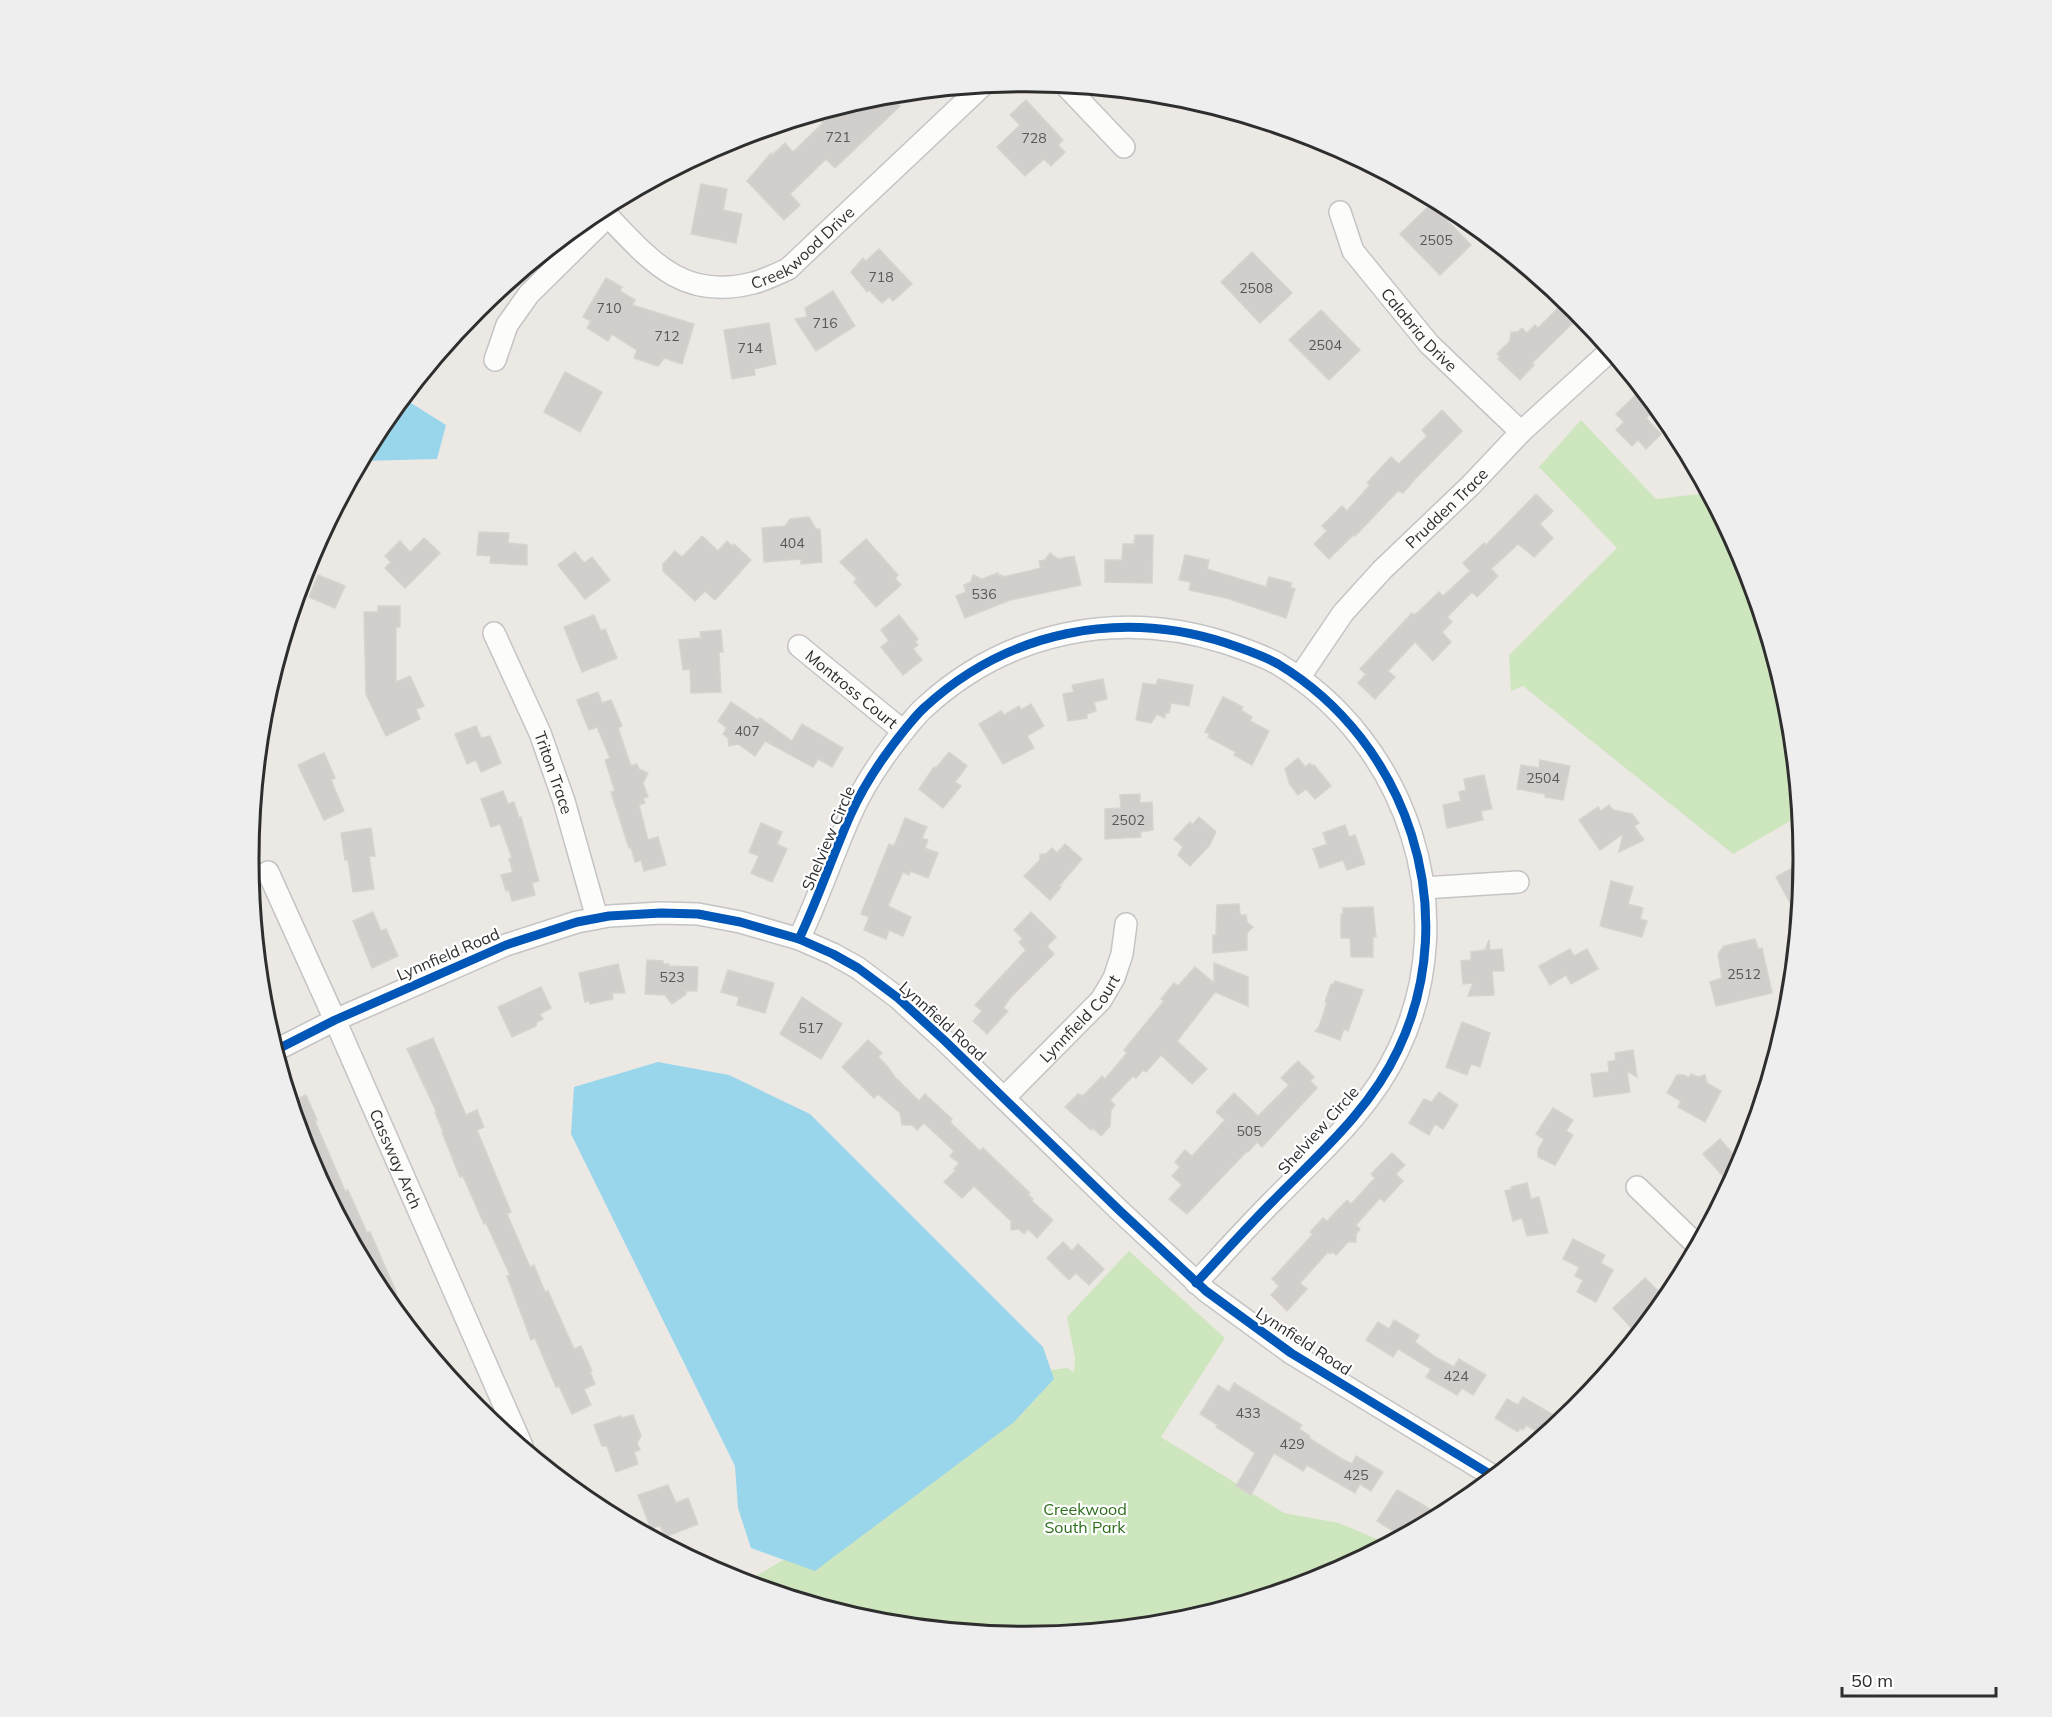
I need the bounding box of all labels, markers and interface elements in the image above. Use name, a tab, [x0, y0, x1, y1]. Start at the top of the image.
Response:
house number: 721	[825, 128, 851, 146]
house number: 728	[1021, 129, 1047, 147]
street label: Creekwood Drive	[749, 202, 858, 293]
house number: 2505	[1419, 231, 1453, 249]
house number: 718	[868, 268, 894, 286]
house number: 2508	[1239, 279, 1273, 297]
street label: Calabria Drive	[1377, 284, 1462, 376]
house number: 710	[596, 299, 622, 317]
house number: 716	[812, 314, 838, 332]
house number: 712	[654, 327, 680, 345]
house number: 2504	[1308, 336, 1342, 354]
house number: 714	[737, 339, 763, 357]
street label: Prudden Trace	[1401, 464, 1492, 552]
house number: 404	[779, 534, 805, 552]
house number: 536	[971, 585, 997, 603]
street label: Montross Court	[801, 645, 902, 733]
house number: 407	[734, 722, 760, 740]
street label: Triton Trace	[530, 728, 577, 816]
house number: 2504	[1526, 769, 1560, 787]
street label: Shelview Circle	[797, 783, 859, 893]
house number: 2502	[1111, 811, 1145, 829]
street label: Lynnfield Road	[393, 923, 503, 985]
house number: 2512	[1727, 965, 1761, 983]
house number: 523	[659, 968, 685, 986]
street label: Lynnfield Court	[1035, 971, 1124, 1066]
street label: Lynnfield Road	[895, 977, 991, 1065]
house number: 517	[798, 1019, 824, 1037]
street label: Shelview Circle	[1273, 1082, 1363, 1178]
street label: Cassway Arch	[365, 1106, 427, 1212]
house number: 505	[1236, 1122, 1262, 1140]
street label: Lynnfield Road	[1252, 1303, 1356, 1379]
house number: 424	[1443, 1367, 1469, 1385]
house number: 433	[1235, 1404, 1261, 1422]
house number: 429	[1279, 1435, 1305, 1453]
house number: 425	[1343, 1466, 1369, 1484]
park label: Creekwood South Park	[1043, 1499, 1127, 1537]
scale bar	[1842, 1660, 1996, 1698]
text: 50 m	[1851, 1669, 1893, 1692]

